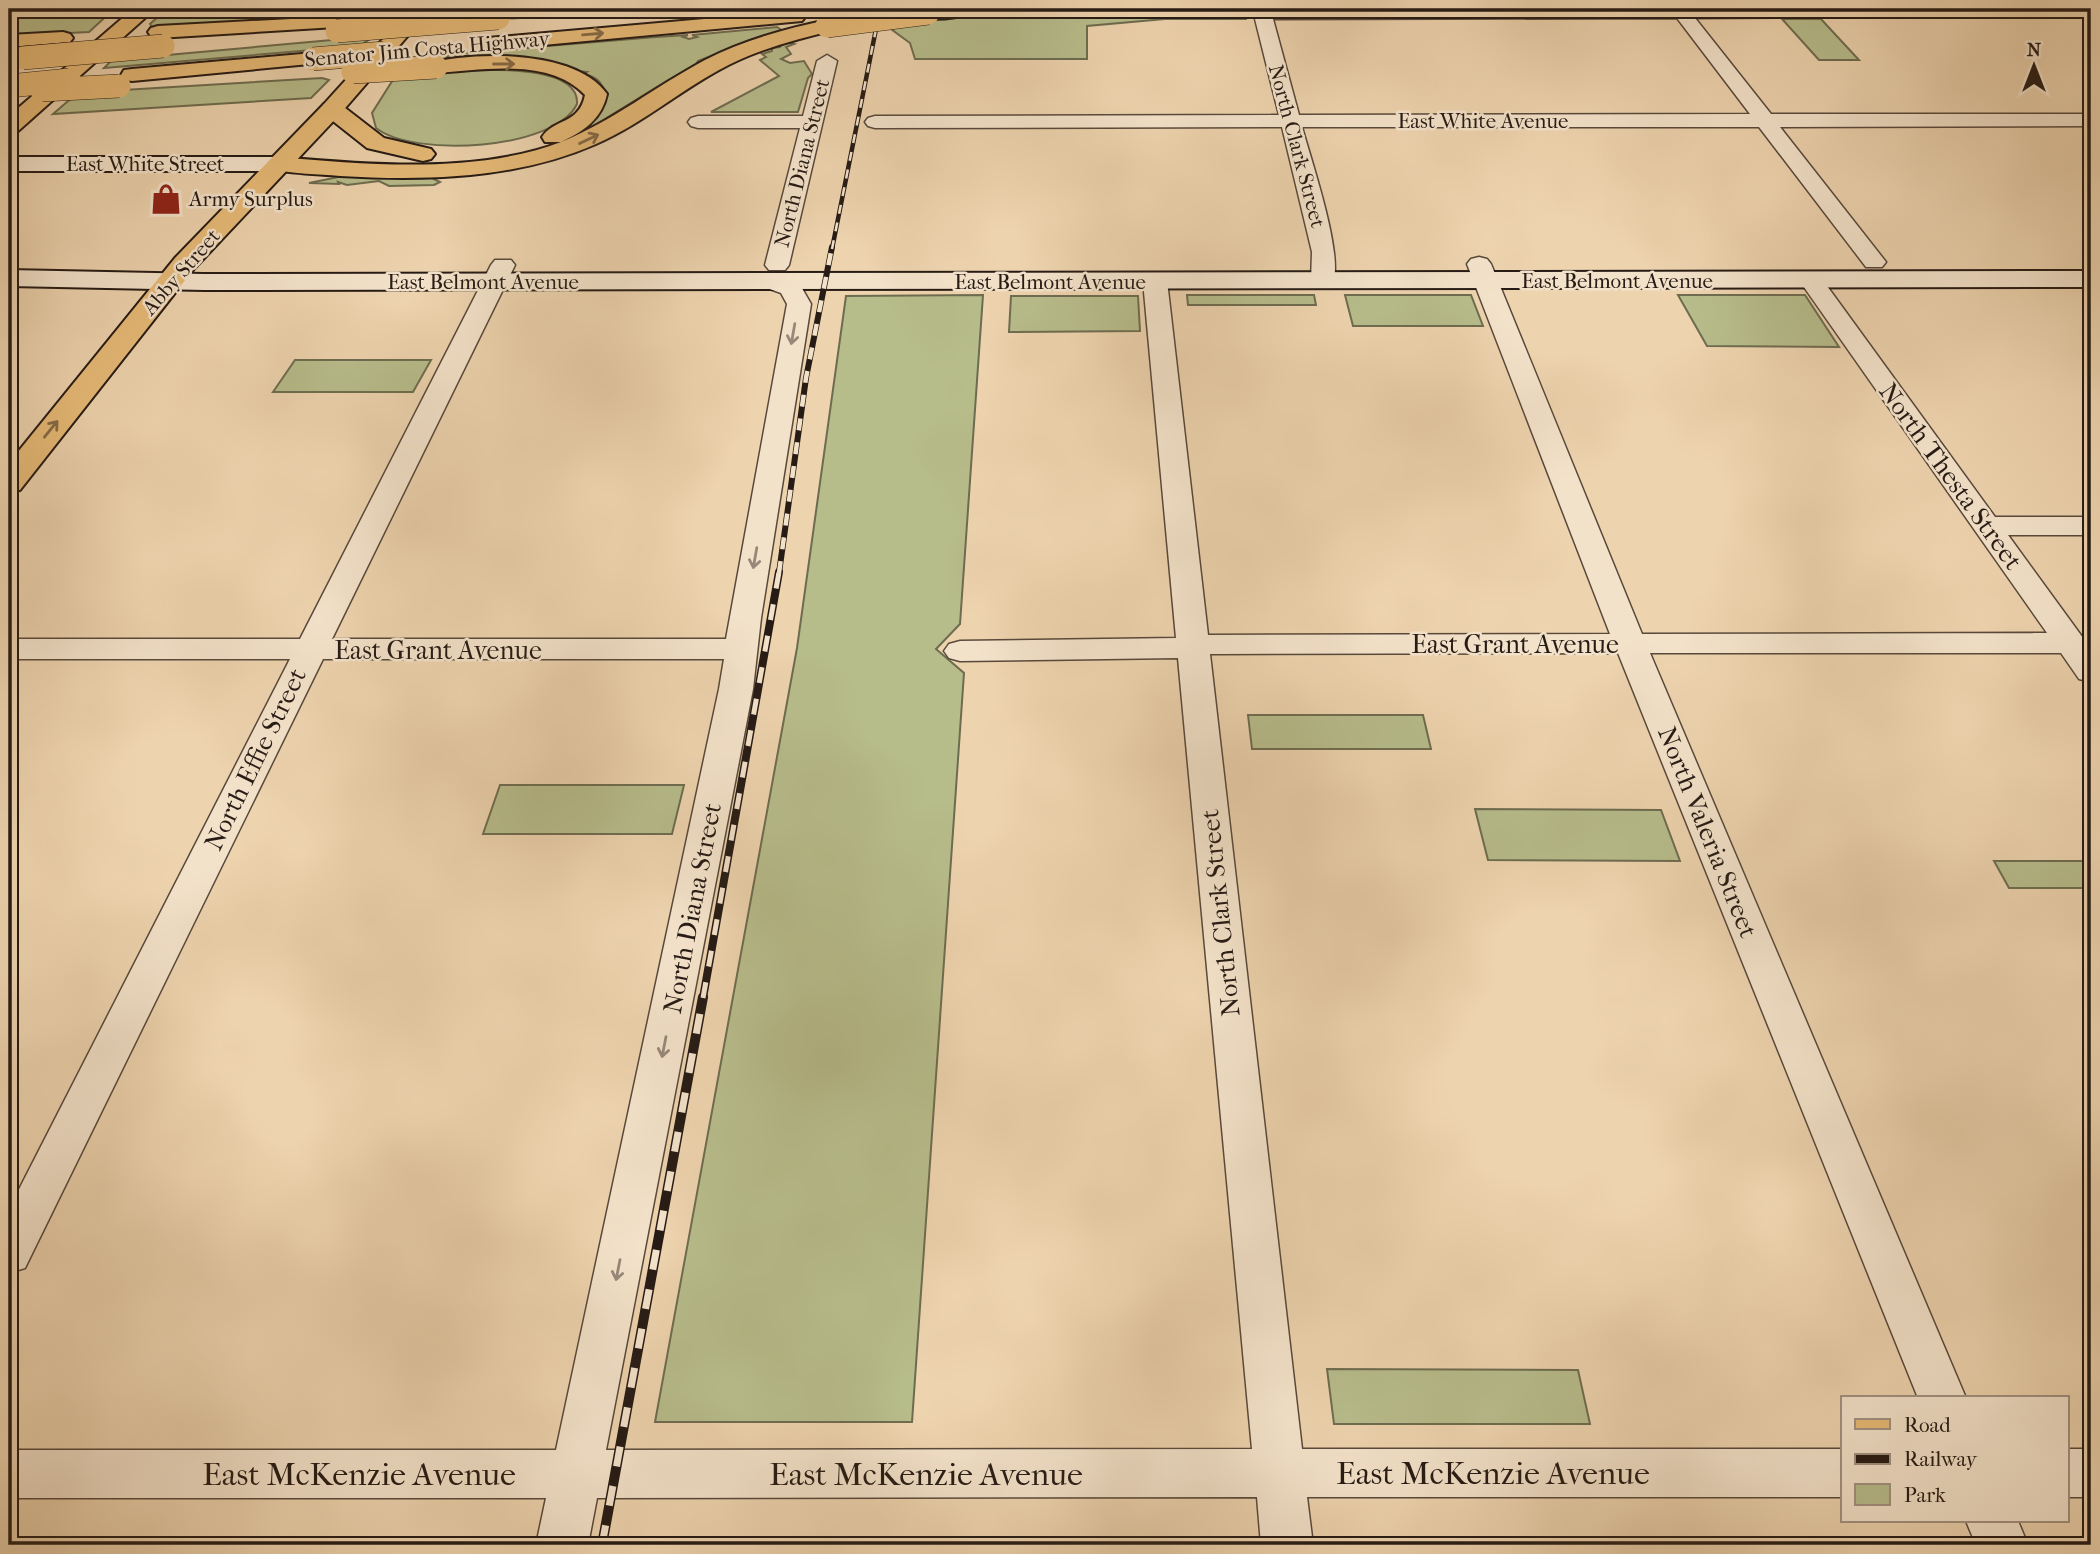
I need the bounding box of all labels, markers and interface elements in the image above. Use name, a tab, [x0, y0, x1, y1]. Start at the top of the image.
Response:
street label: Senator Jim Costa Highway	[303, 26, 551, 72]
one-way arrow	[581, 28, 604, 41]
north arrow	[1998, 32, 2068, 102]
text: N	[2027, 39, 2042, 61]
one-way arrow	[492, 57, 515, 71]
street label: North Clark Street	[1264, 62, 1330, 231]
street label: North Diana Street	[769, 76, 835, 250]
street label: East White Avenue	[1398, 109, 1568, 133]
one-way arrow	[578, 131, 599, 145]
street label: East White Street	[66, 152, 225, 176]
shop icon: Army Surplus	[149, 182, 183, 216]
place label: Army Surplus	[188, 187, 313, 211]
street label: Abby Street	[137, 224, 225, 321]
street label: East Belmont Avenue	[1521, 269, 1713, 293]
street label: East Belmont Avenue	[387, 270, 579, 294]
street label: East Belmont Avenue	[954, 270, 1146, 294]
one-way arrow	[786, 322, 800, 345]
street label: North Thesta Street	[1872, 377, 2029, 576]
one-way arrow	[44, 421, 59, 439]
one-way arrow	[748, 546, 761, 569]
street label: East Grant Avenue	[1411, 629, 1619, 660]
street label: East Grant Avenue	[334, 635, 542, 666]
street label: North Effie Street	[198, 663, 313, 855]
street label: North Valeria Street	[1651, 722, 1764, 943]
street label: North Diana Street	[657, 800, 728, 1016]
street label: North Clark Street	[1194, 807, 1247, 1018]
one-way arrow	[656, 1035, 670, 1058]
one-way arrow	[611, 1258, 625, 1281]
legend	[1841, 1396, 2068, 1522]
text: Road	[1904, 1413, 1951, 1437]
text: Railway	[1904, 1447, 1978, 1471]
street label: East McKenzie Avenue	[1336, 1455, 1650, 1492]
street label: East McKenzie Avenue	[202, 1456, 516, 1493]
street label: East McKenzie Avenue	[769, 1456, 1083, 1493]
text: Park	[1904, 1483, 1946, 1507]

